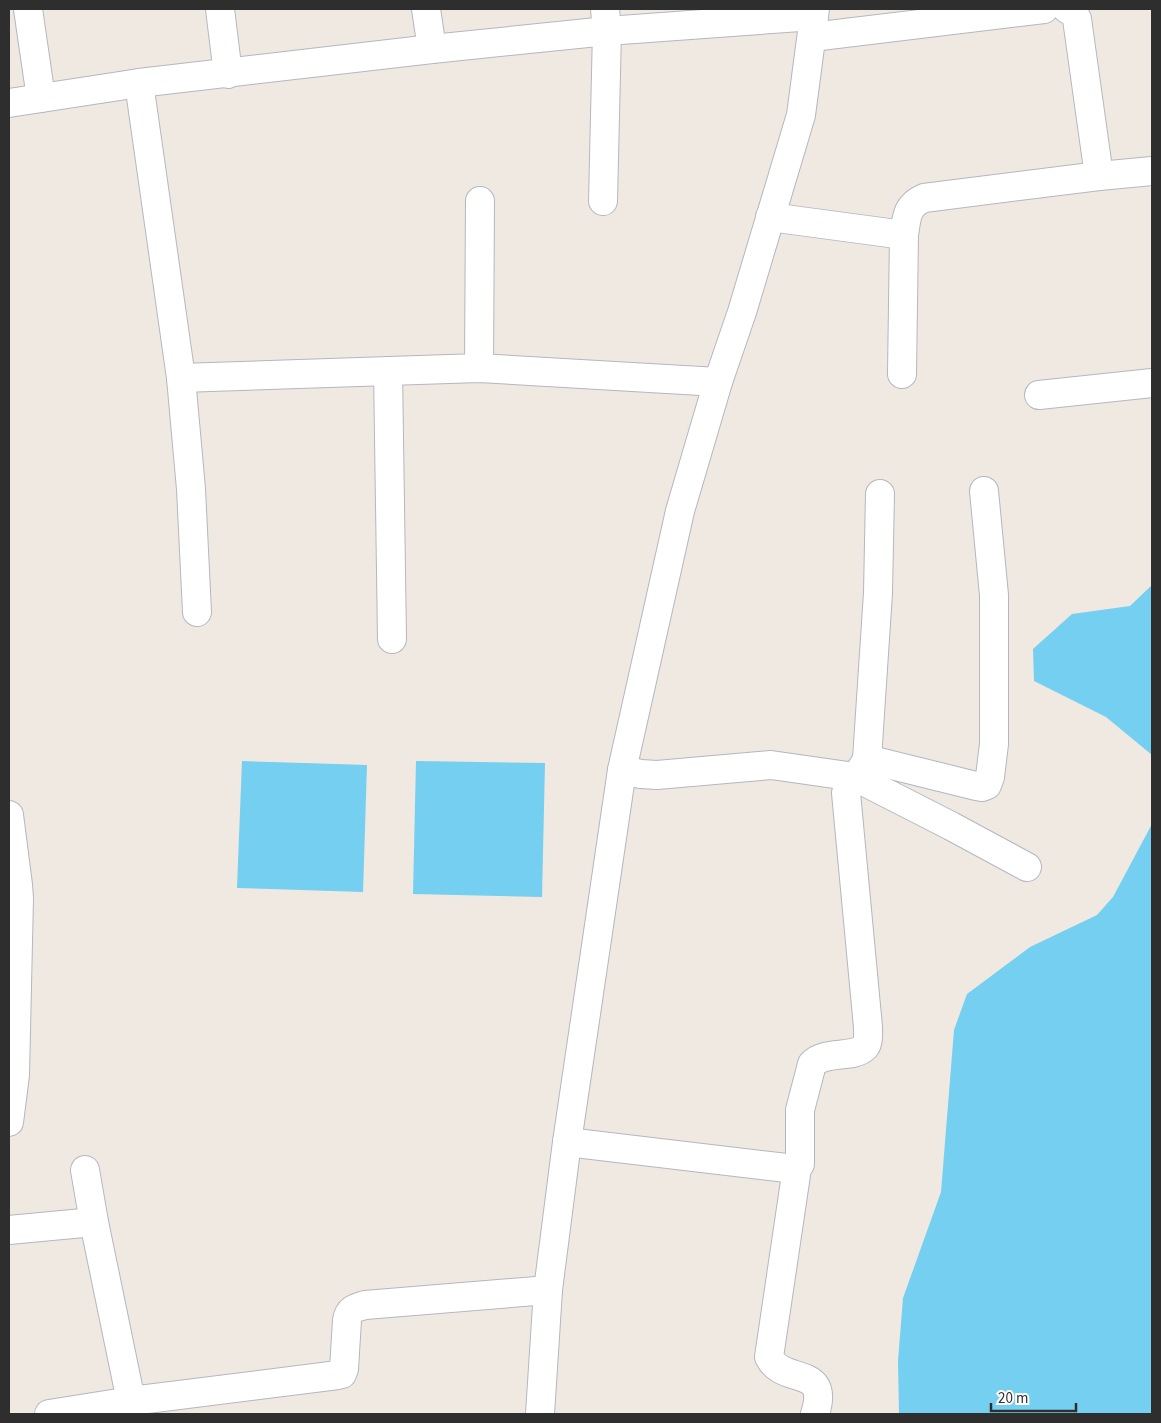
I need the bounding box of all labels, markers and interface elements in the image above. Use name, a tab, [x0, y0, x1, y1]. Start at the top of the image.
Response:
scale bar	[991, 1380, 1076, 1412]
text: 20 m	[998, 1388, 1028, 1409]

